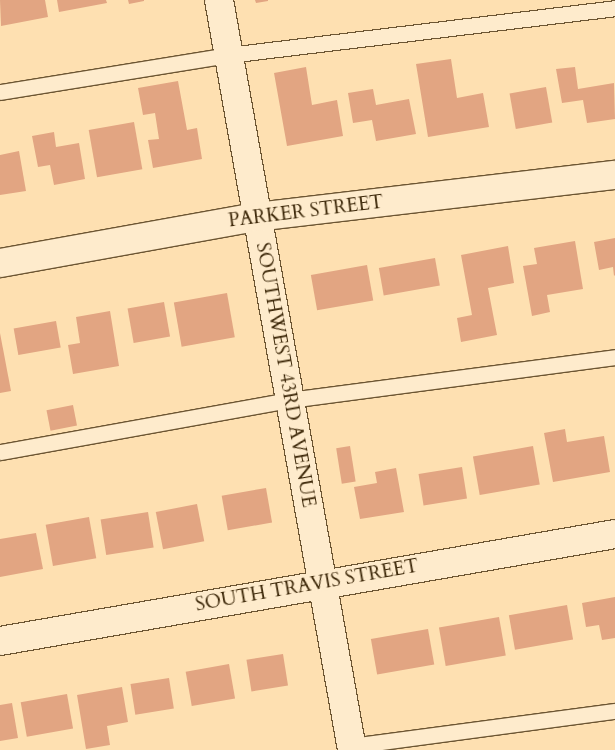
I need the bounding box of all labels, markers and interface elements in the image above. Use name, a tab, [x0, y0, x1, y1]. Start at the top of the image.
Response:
street label: PARKER STREET	[227, 191, 385, 233]
street label: SOUTHWEST 43RD AVENUE	[250, 241, 320, 509]
street label: SOUTH TRAVIS STREET	[194, 555, 420, 617]

